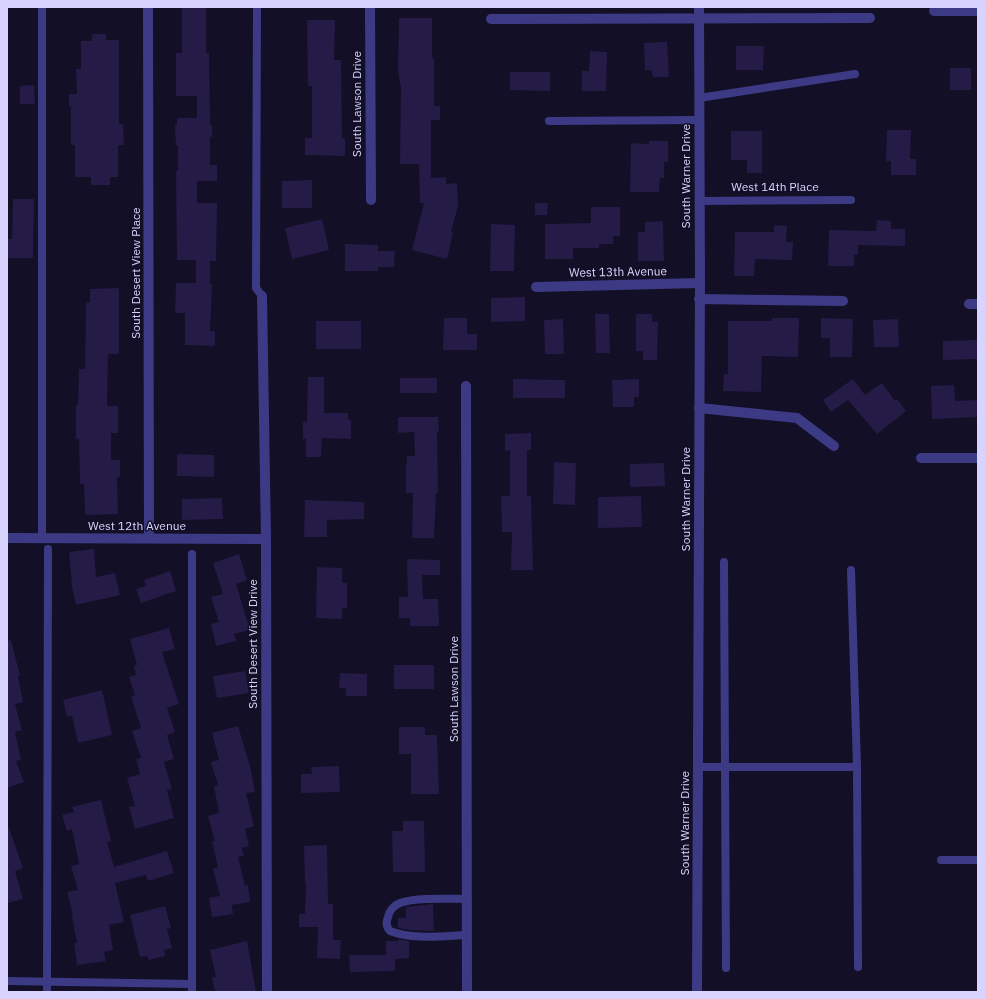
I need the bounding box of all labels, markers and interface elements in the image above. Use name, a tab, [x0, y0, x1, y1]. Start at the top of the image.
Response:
street label: South Lawson Drive	[349, 51, 364, 157]
street label: South Warner Drive	[678, 123, 693, 228]
street label: West 14th Place	[731, 179, 819, 194]
street label: South Desert View Place	[128, 207, 143, 339]
street label: West 13th Avenue	[569, 263, 668, 280]
street label: South Warner Drive	[678, 446, 693, 551]
street label: West 12th Avenue	[88, 518, 187, 533]
street label: South Desert View Drive	[245, 579, 260, 709]
street label: South Lawson Drive	[446, 636, 461, 742]
street label: South Warner Drive	[677, 770, 692, 875]

